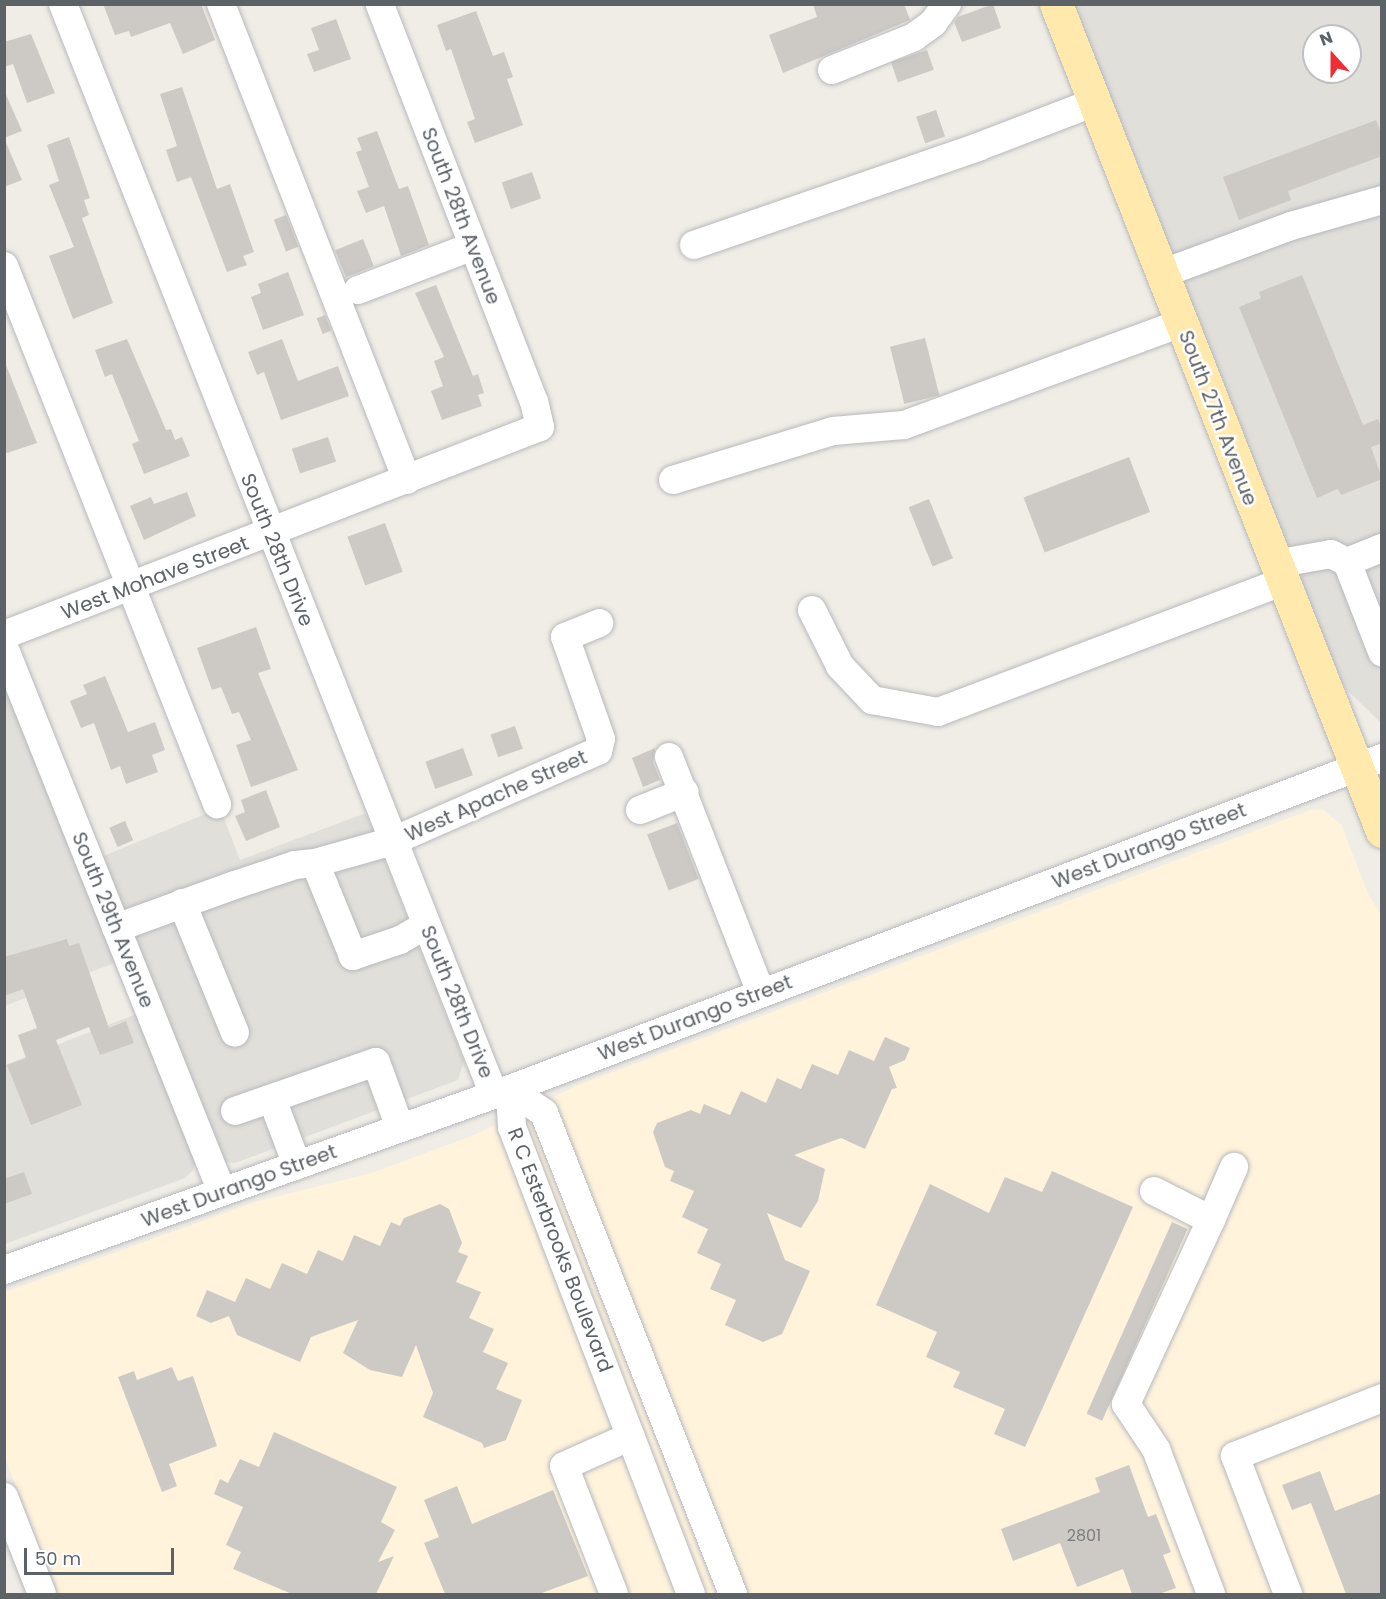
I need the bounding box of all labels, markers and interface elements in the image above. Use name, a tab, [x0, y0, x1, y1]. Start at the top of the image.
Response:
north arrow	[1302, 24, 1362, 84]
text: N	[1316, 26, 1336, 51]
street label: South 28th Avenue	[416, 124, 506, 308]
street label: South 27th Avenue	[1174, 327, 1262, 509]
street label: South 28th Drive	[235, 470, 319, 630]
street label: West Mohave Street	[58, 531, 252, 625]
street label: West Apache Street	[401, 745, 591, 847]
street label: West Durango Street	[1049, 798, 1249, 894]
street label: South 29th Avenue	[67, 829, 159, 1011]
street label: South 28th Drive	[415, 922, 499, 1082]
street label: West Durango Street	[595, 970, 795, 1066]
street label: R C Esterbrooks Boulevard	[502, 1124, 618, 1376]
street label: West Durango Street	[138, 1140, 340, 1232]
house number: 2801	[1067, 1526, 1101, 1546]
scale bar	[27, 1536, 177, 1574]
text: 50 m	[35, 1546, 81, 1571]

